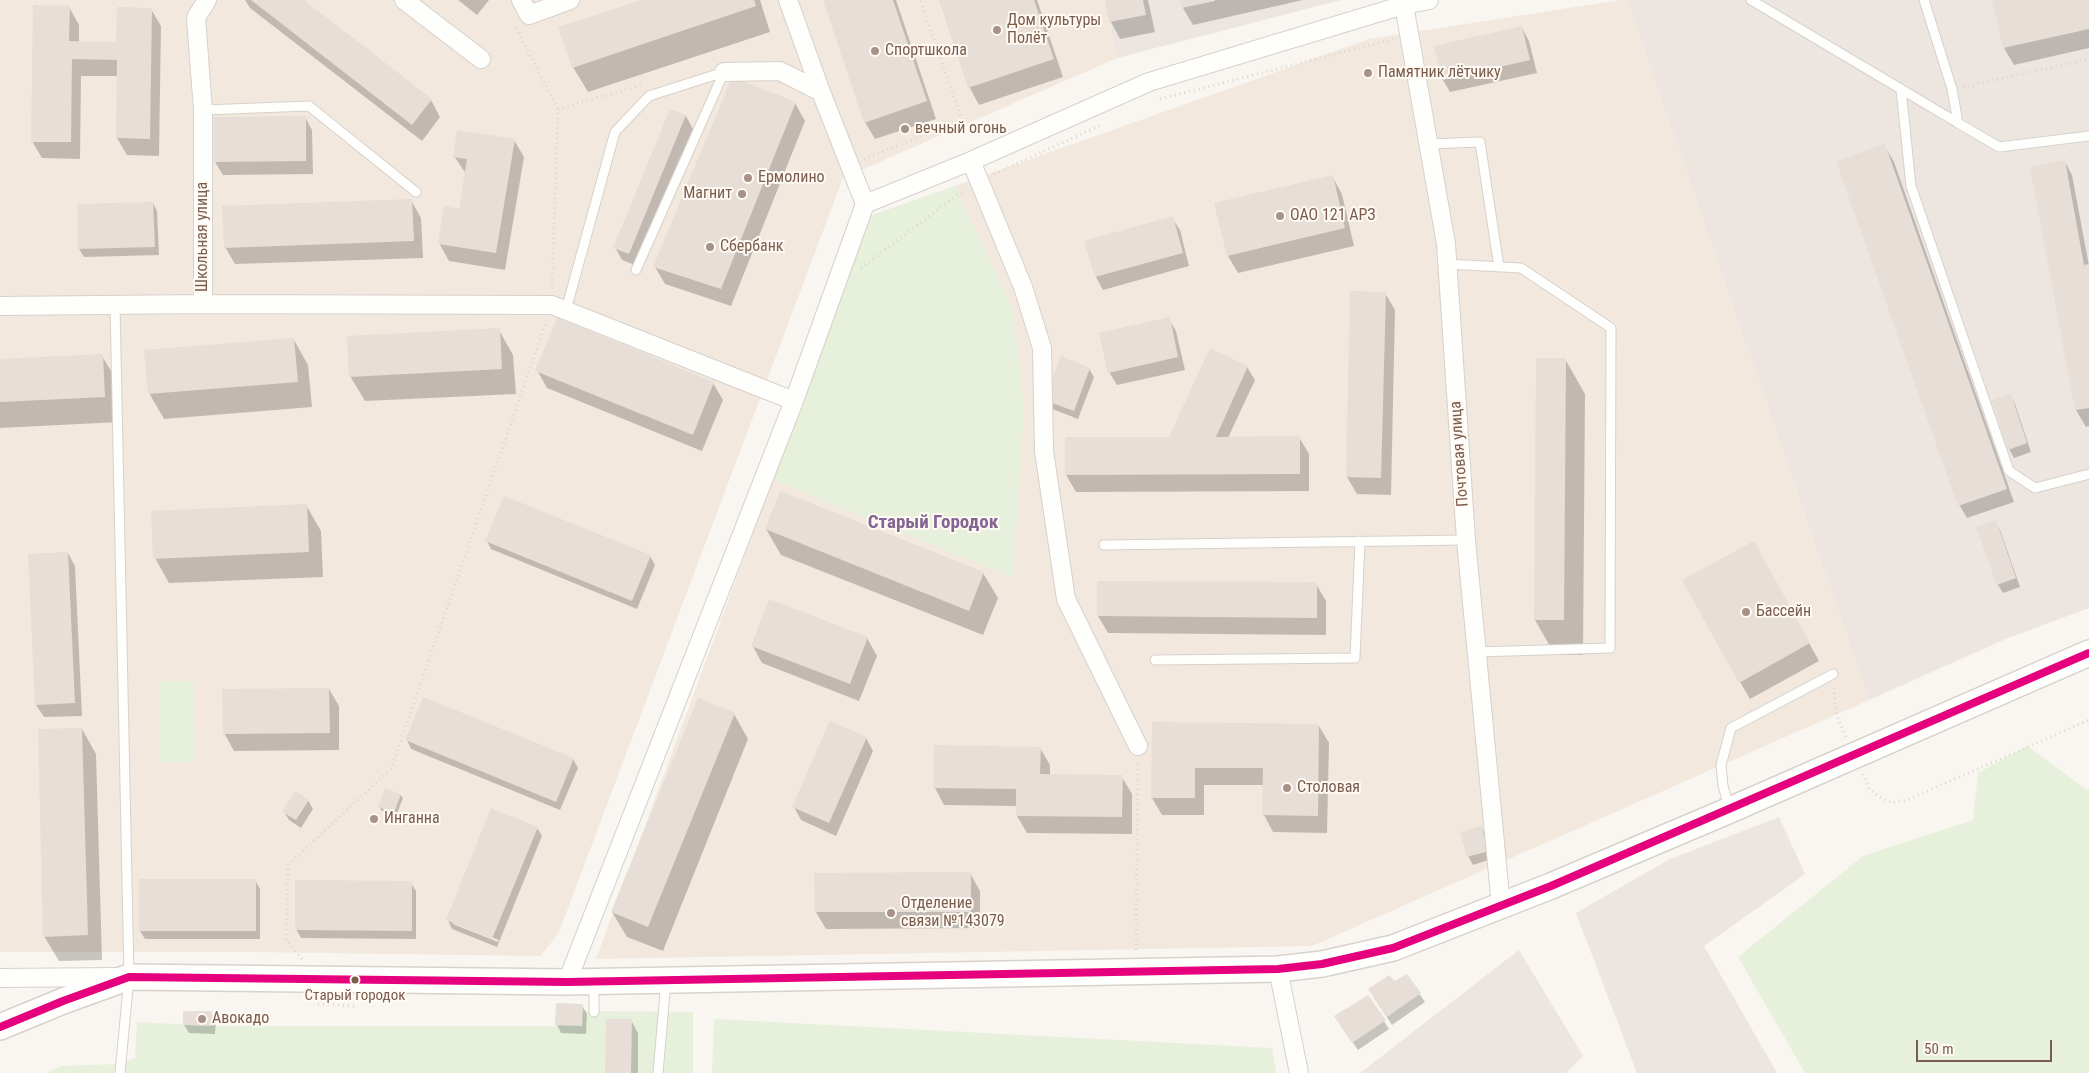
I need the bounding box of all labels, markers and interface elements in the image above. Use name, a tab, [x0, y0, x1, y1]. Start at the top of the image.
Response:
place label: Дом культуры Полёт	[1007, 11, 1101, 49]
marker: Дом культуры Полёт	[991, 24, 1003, 36]
place label: Спортшкола	[885, 41, 967, 61]
marker: Спортшкола	[869, 45, 881, 57]
place label: Памятник лётчику	[1378, 63, 1501, 83]
marker: Памятник лётчику	[1362, 67, 1374, 79]
place label: вечный огонь	[915, 119, 1007, 139]
marker: вечный огонь	[899, 123, 911, 135]
place label: Ермолино	[758, 168, 825, 188]
marker: Ермолино	[742, 172, 754, 184]
street label: Школьная улица	[193, 182, 213, 292]
place label: Магнит	[683, 184, 732, 204]
marker: Магнит	[736, 188, 748, 200]
place label: OAO 121 АРЗ	[1290, 206, 1376, 226]
marker: OAO 121 АРЗ	[1274, 210, 1286, 222]
place label: Сбербанк	[720, 237, 783, 257]
marker: Сбербанк	[704, 241, 716, 253]
street label: Почтовая улица	[1447, 400, 1473, 508]
district label: Старый Городок	[868, 512, 998, 534]
place label: Бассейн	[1756, 602, 1811, 622]
marker: Бассейн	[1740, 606, 1752, 618]
place label: Столовая	[1297, 778, 1360, 798]
marker: Столовая	[1281, 782, 1293, 794]
place label: Инганна	[384, 809, 440, 829]
marker: Инганна	[368, 813, 380, 825]
place label: Отделение связи №143079	[901, 894, 1005, 932]
marker: Отделение связи №143079	[885, 907, 897, 919]
marker: Старый городок	[350, 975, 360, 985]
place label: Старый городок	[305, 987, 405, 1005]
place label: Авокадо	[212, 1009, 269, 1029]
marker: Авокадо	[196, 1013, 208, 1025]
scale bar	[1919, 1030, 2055, 1062]
text: 50 m	[1924, 1040, 1954, 1058]

